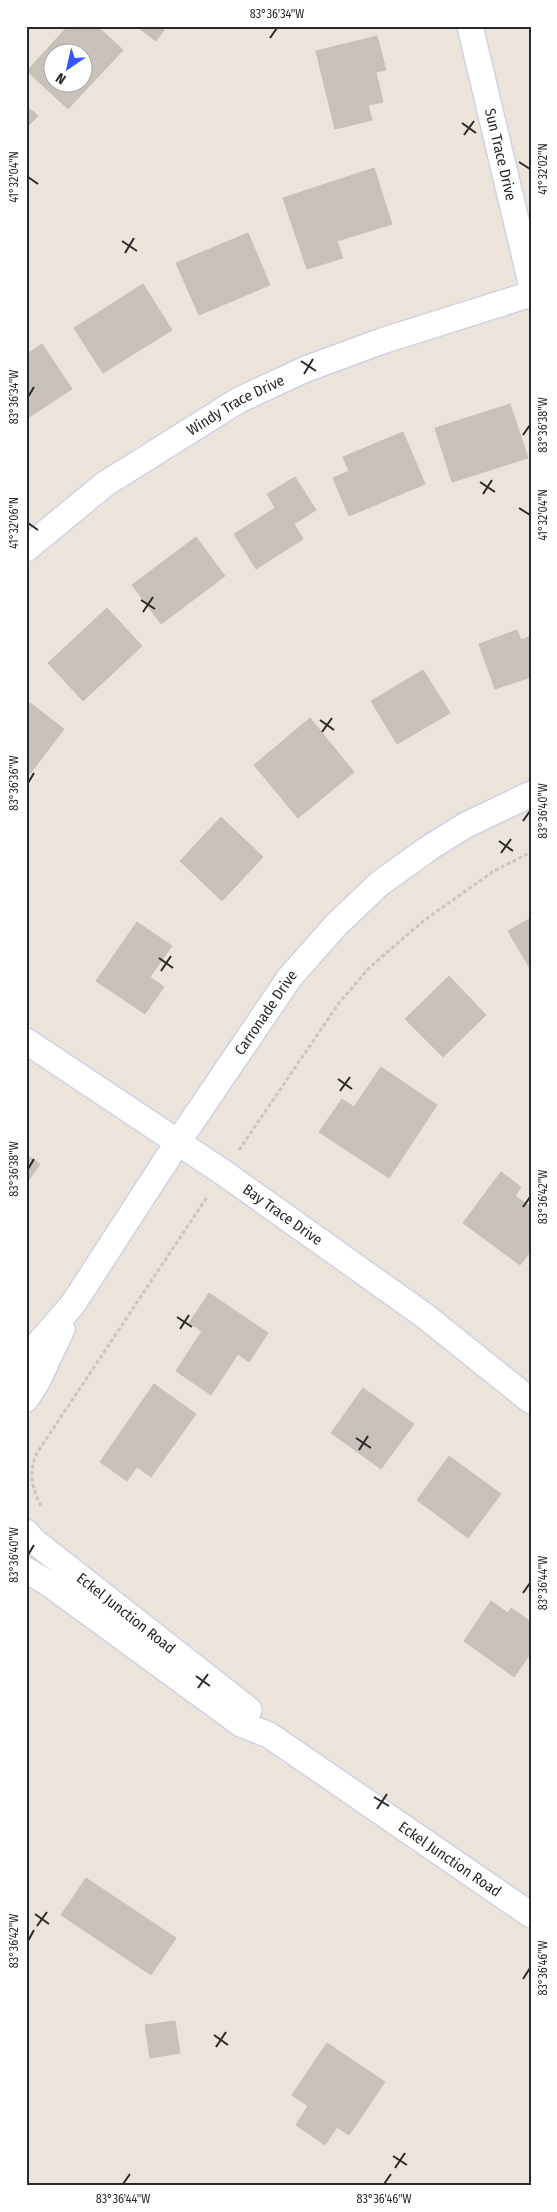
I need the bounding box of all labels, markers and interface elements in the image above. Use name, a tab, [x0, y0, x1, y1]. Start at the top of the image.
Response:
text: 83°36'34"W	[250, 7, 304, 21]
north arrow	[42, 42, 92, 92]
text: N	[53, 69, 69, 88]
street label: Sun Trace Drive	[481, 106, 520, 202]
text: 41°32'02"N	[536, 143, 550, 195]
text: 41°32'04"N	[7, 151, 21, 203]
text: 83°36'34"W	[7, 370, 21, 424]
street label: Windy Trace Drive	[184, 371, 287, 439]
text: 83°36'38"W	[536, 397, 550, 453]
text: 41°32'04"N	[536, 489, 550, 541]
text: 41°32'06"N	[7, 497, 21, 549]
text: 83°36'36"W	[7, 755, 21, 811]
text: 83°36'40"W	[536, 783, 550, 839]
street label: Carronade Drive	[231, 966, 301, 1059]
text: 83°36'38"W	[7, 1141, 21, 1197]
text: 83°36'42"W	[536, 1170, 550, 1224]
street label: Bay Trace Drive	[240, 1180, 326, 1249]
text: 83°36'40"W	[7, 1527, 21, 1583]
text: 83°36'44"W	[536, 1556, 550, 1610]
street label: Eckel Junction Road	[73, 1569, 179, 1658]
street label: Eckel Junction Road	[395, 1818, 504, 1901]
text: 83°36'42"W	[7, 1914, 21, 1968]
text: 83°36'46"W	[536, 1940, 550, 1996]
text: 83°36'44"W	[96, 2192, 150, 2206]
text: 83°36'46"W	[356, 2192, 412, 2206]

